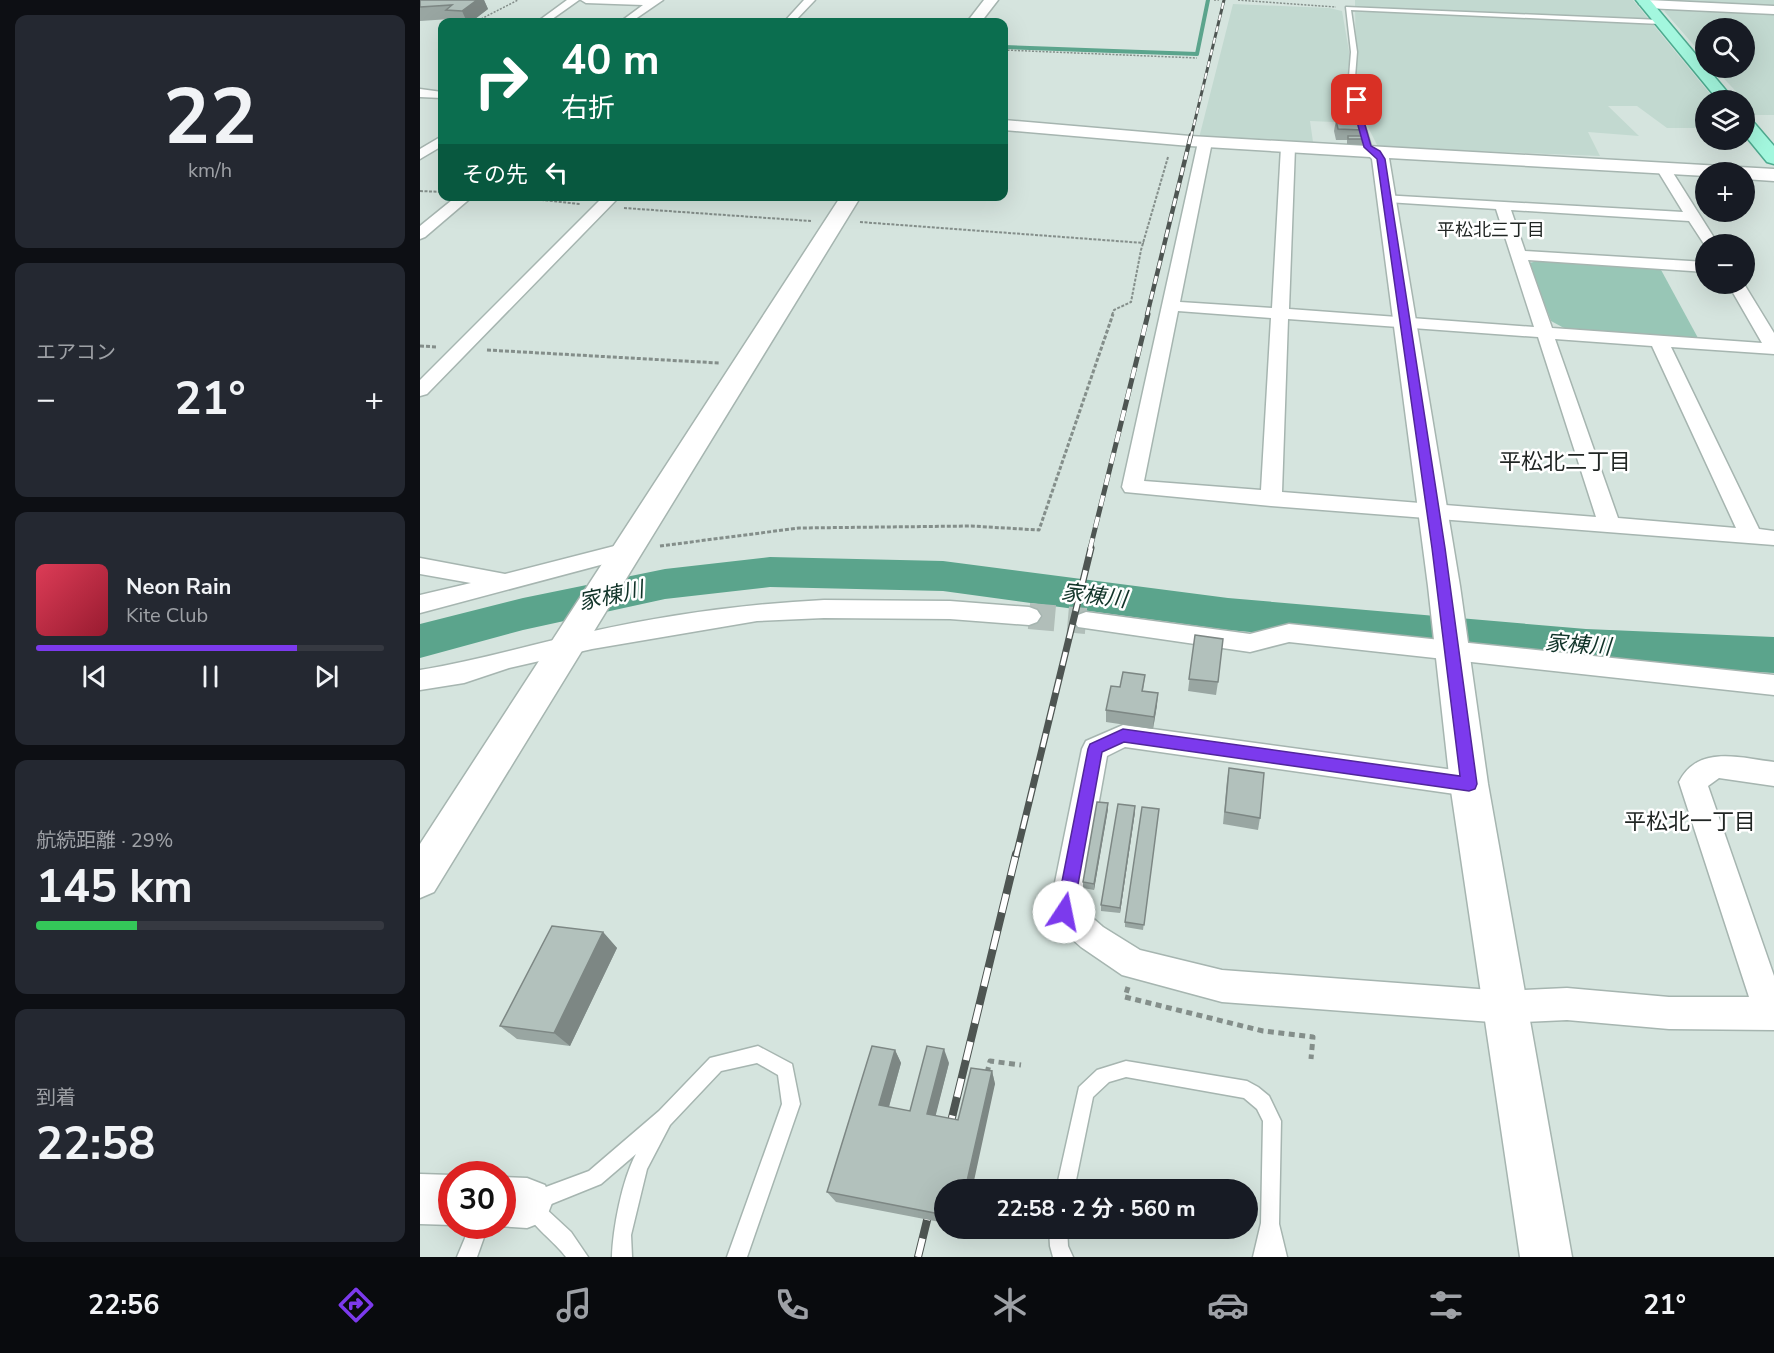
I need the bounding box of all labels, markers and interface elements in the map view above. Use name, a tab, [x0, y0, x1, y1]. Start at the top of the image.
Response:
map controls	[1695, 18, 1755, 294]
button: search	[1695, 18, 1755, 78]
text: 40 m	[561, 32, 660, 89]
icon: right	[462, 42, 540, 120]
text: 22	[163, 64, 257, 171]
pin	[1331, 74, 1382, 125]
icon: arrive	[1340, 83, 1373, 116]
text: 右折	[561, 90, 615, 127]
button: layers	[1695, 90, 1755, 150]
icon: left	[540, 156, 573, 189]
text: km/h	[188, 157, 232, 184]
text: その先	[462, 160, 528, 190]
button: +	[1695, 162, 1755, 222]
district label: 平松北三丁目	[1437, 218, 1545, 242]
button: −	[1695, 234, 1755, 294]
text: エアコン	[36, 339, 116, 366]
text: 21°	[174, 369, 246, 430]
text: −	[36, 377, 56, 422]
text: +	[364, 377, 384, 422]
district label: 平松北二丁目	[1499, 447, 1631, 477]
text: Neon Rain	[126, 572, 231, 602]
water label: 家棟川	[576, 574, 648, 618]
water label: 家棟川	[1059, 577, 1131, 615]
text: Kite Club	[126, 602, 208, 629]
water label: 家棟川	[1544, 628, 1614, 662]
icon: previous	[78, 660, 111, 693]
icon: pause	[194, 660, 227, 693]
icon: next	[310, 660, 343, 693]
district label: 平松北一丁目	[1624, 807, 1756, 837]
text: 航続距離 · 29%	[36, 827, 173, 854]
text: 145 km	[36, 857, 193, 918]
position arrow	[1032, 880, 1096, 944]
text: 到着	[36, 1084, 76, 1111]
text: 22:58	[36, 1114, 155, 1175]
speed limit sign: 30	[438, 1161, 516, 1239]
text: 22:58 · 2 分 · 560 m	[997, 1194, 1195, 1224]
icon: directions	[335, 1284, 377, 1326]
icon: music	[553, 1284, 595, 1326]
icon: phone	[771, 1284, 813, 1326]
icon: climate	[989, 1284, 1031, 1326]
icon: car	[1207, 1284, 1249, 1326]
icon: filters	[1425, 1284, 1467, 1326]
text: 22:56	[88, 1287, 159, 1324]
text: 21°	[1643, 1287, 1686, 1324]

